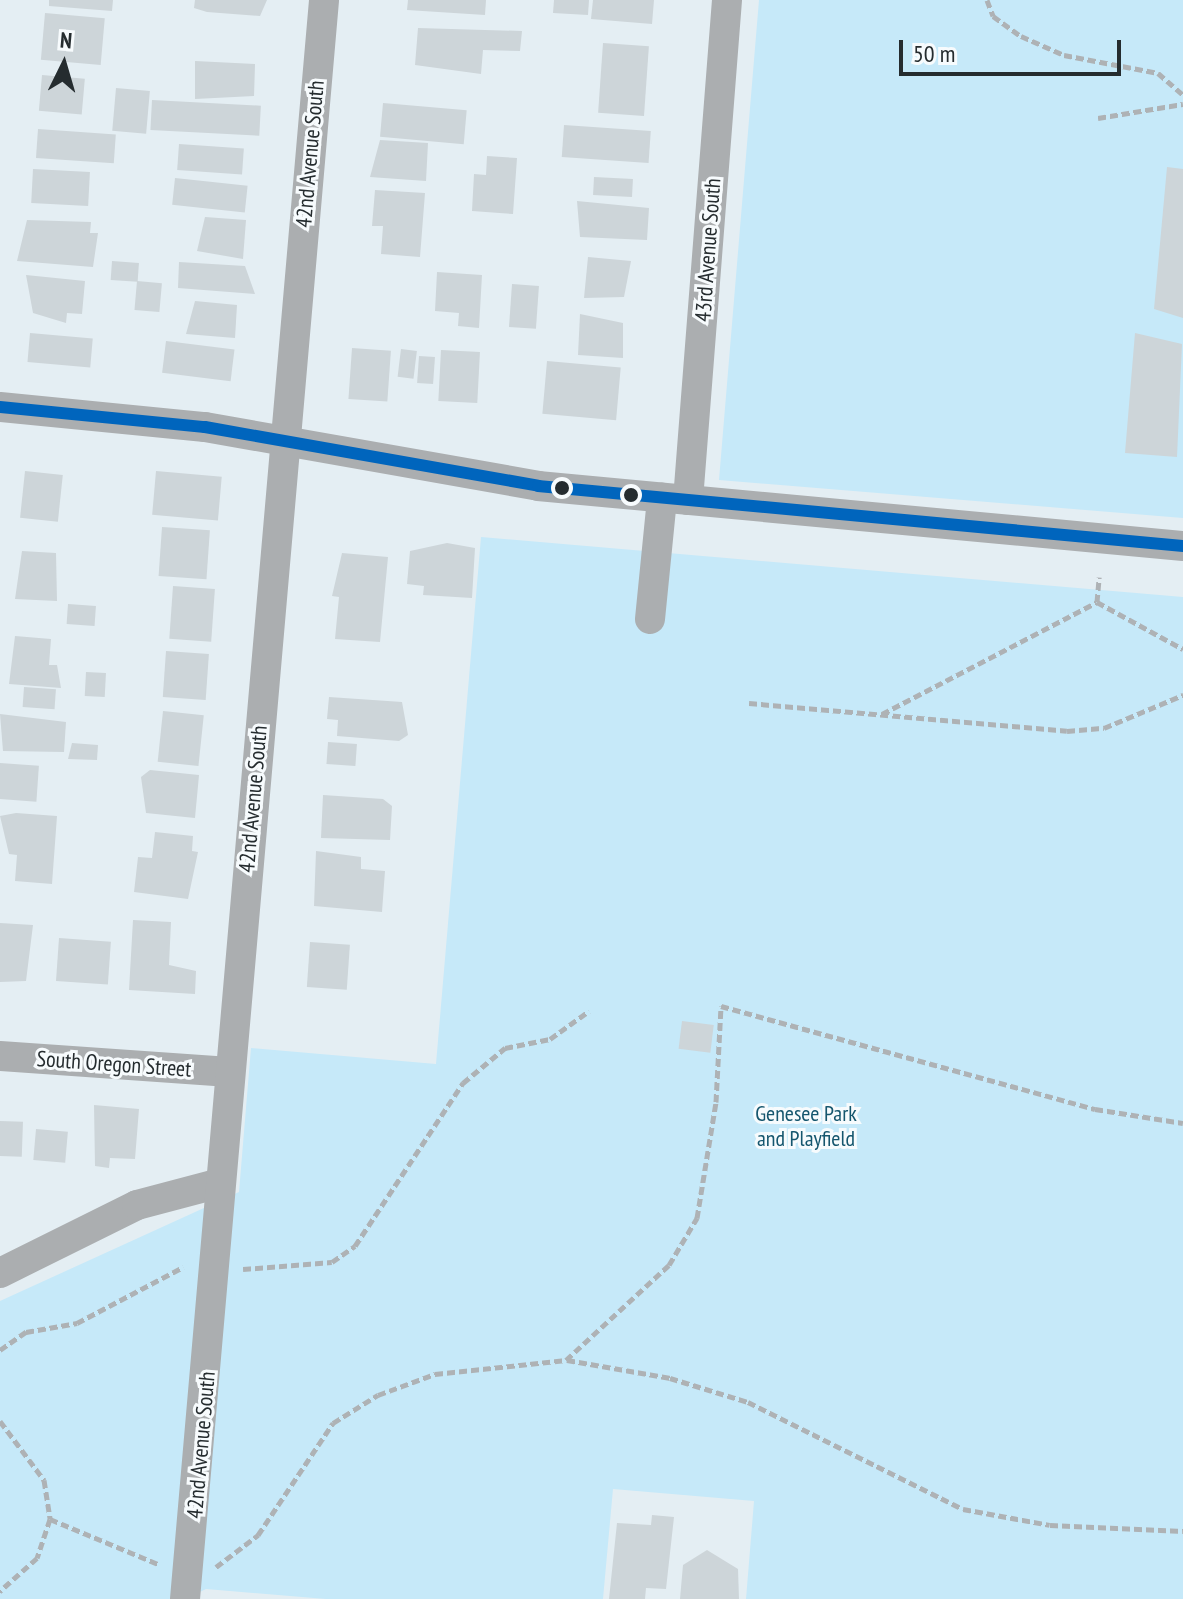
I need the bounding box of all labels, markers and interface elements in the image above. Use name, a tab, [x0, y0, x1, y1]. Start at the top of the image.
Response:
north arrow	[24, 24, 104, 104]
scale bar	[903, 24, 1125, 74]
text: N	[59, 26, 73, 55]
text: 50 m	[913, 38, 955, 69]
street label: 42nd Avenue South	[290, 79, 330, 229]
street label: 43rd Avenue South	[690, 177, 726, 323]
unlabelled marker	[554, 480, 570, 496]
unlabelled marker	[623, 487, 639, 503]
street label: 42nd Avenue South	[233, 724, 273, 874]
street label: South Oregon Street	[36, 1045, 192, 1083]
park label: Genesee Park and Playfield	[755, 1100, 857, 1152]
street label: 42nd Avenue South	[181, 1370, 221, 1520]

